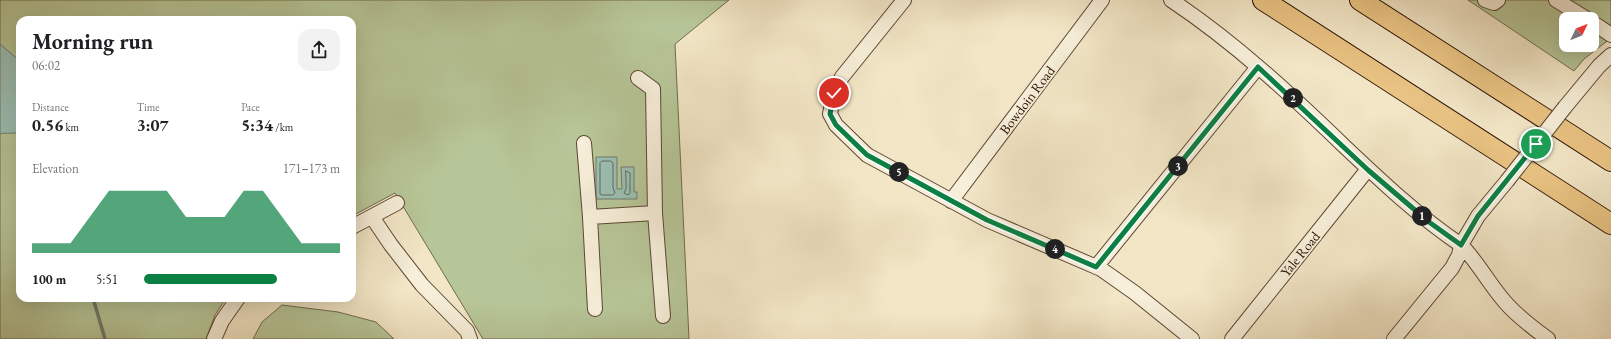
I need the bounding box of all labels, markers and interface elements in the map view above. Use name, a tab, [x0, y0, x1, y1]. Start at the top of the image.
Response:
north arrow	[1559, 12, 1599, 52]
map controls	[1559, 12, 1599, 52]
text: Morning run	[32, 27, 153, 56]
button: share	[298, 29, 340, 71]
text: 06:02	[32, 57, 60, 74]
street label: Bowdoin Road	[995, 61, 1059, 138]
pin	[817, 76, 851, 110]
icon: check	[823, 82, 845, 104]
pin: 2	[1283, 88, 1303, 108]
text: 2	[1290, 91, 1296, 105]
text: Distance	[32, 100, 69, 114]
text: Time	[137, 100, 160, 114]
text: Pace	[241, 100, 260, 114]
text: 0.56	[32, 114, 63, 136]
text: 3:07	[137, 114, 168, 136]
text: 5:34	[241, 114, 273, 136]
text: km	[63, 120, 79, 134]
text: /km	[273, 120, 293, 134]
pin	[1519, 127, 1553, 161]
icon: arrive	[1525, 133, 1547, 155]
pin: 3	[1168, 156, 1188, 176]
text: 3	[1175, 159, 1181, 173]
text: Elevation	[32, 160, 79, 177]
text: 171–173 m	[283, 160, 340, 177]
pin: 5	[889, 162, 909, 182]
text: 5	[896, 165, 902, 179]
pin: 1	[1412, 206, 1432, 226]
text: 1	[1419, 209, 1425, 223]
street label: Yale Road	[1276, 227, 1324, 280]
pin: 4	[1045, 239, 1065, 259]
text: 4	[1052, 242, 1058, 256]
text: 100 m	[32, 271, 66, 288]
text: 5:51	[96, 271, 118, 288]

